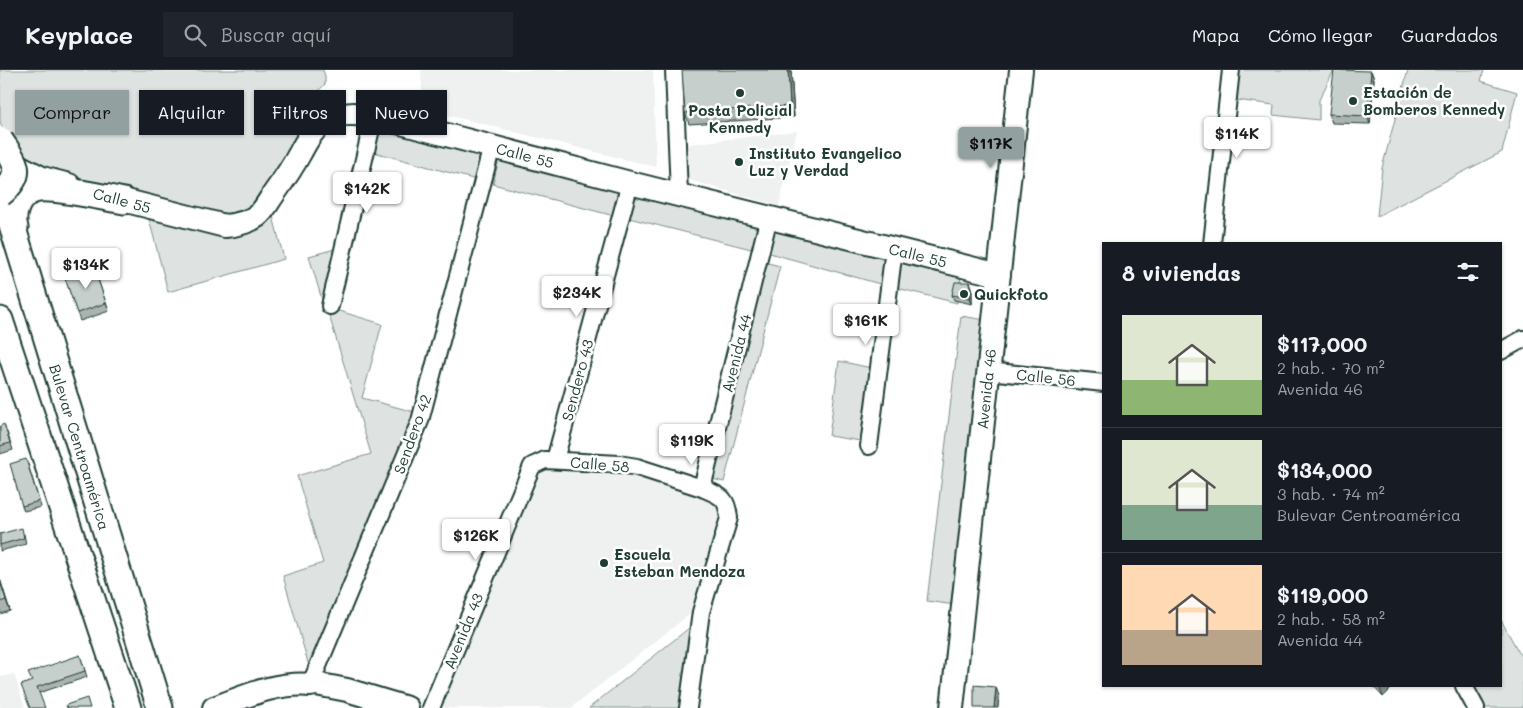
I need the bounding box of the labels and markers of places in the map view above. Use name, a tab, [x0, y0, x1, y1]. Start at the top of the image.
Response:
place label: Estación de Bomberos Kennedy	[1363, 82, 1505, 119]
marker: Posta Policial Kennedy	[734, 87, 746, 99]
marker: Estación de Bomberos Kennedy	[1347, 95, 1359, 107]
place label: Posta Policial Kennedy	[688, 100, 792, 137]
pin: $114K	[1202, 116, 1272, 159]
pin: $117K	[956, 126, 1026, 169]
place label: Instituto Evangelico Luz y Verdad	[749, 143, 902, 180]
marker: Instituto Evangelico Luz y Verdad	[733, 156, 745, 168]
pin: $142K	[332, 172, 402, 214]
pin: $134K	[51, 248, 121, 290]
pin: $234K	[542, 276, 612, 318]
place label: Quickfoto	[974, 284, 1048, 304]
marker: Quickfoto	[958, 288, 970, 300]
pin: $161K	[831, 304, 901, 346]
pin: $119K	[657, 424, 727, 466]
pin: $126K	[441, 518, 511, 561]
place label: Escuela Esteban Mendoza	[614, 544, 746, 581]
marker: Escuela Esteban Mendoza	[598, 557, 610, 569]

